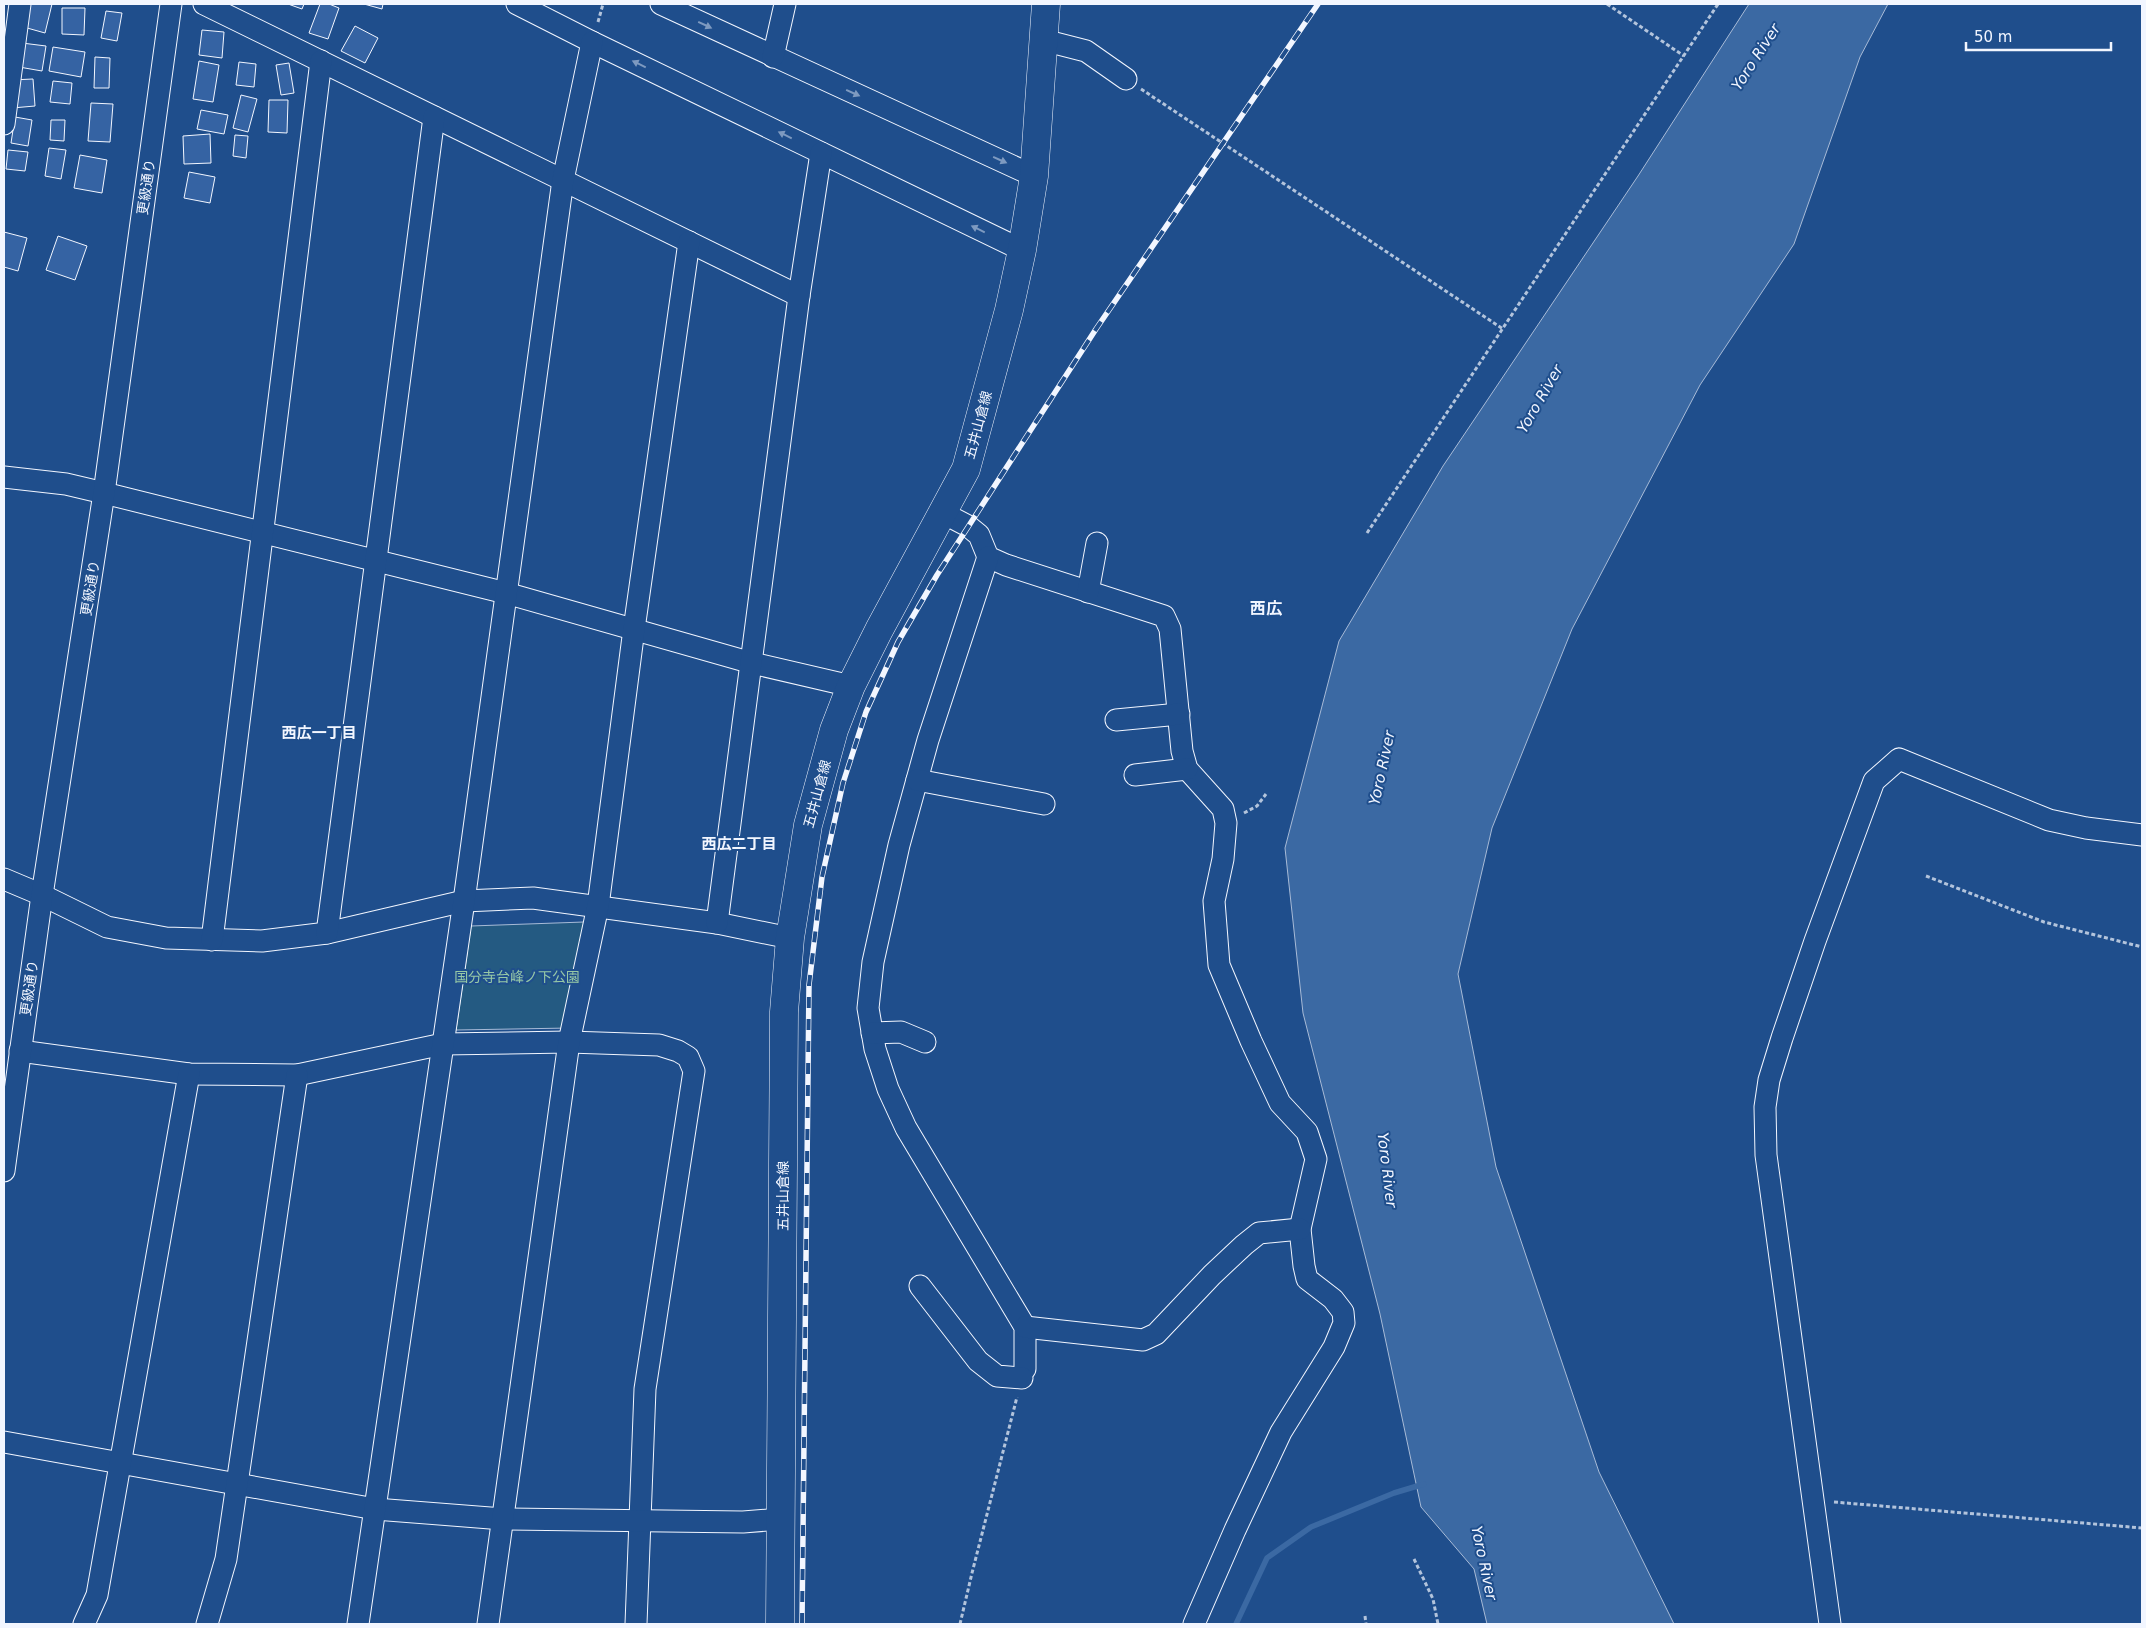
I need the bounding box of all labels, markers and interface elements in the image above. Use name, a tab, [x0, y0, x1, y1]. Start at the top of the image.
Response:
water label: Yoro River	[1728, 20, 1785, 94]
scale bar	[1966, 20, 2111, 52]
one-way arrow	[698, 21, 712, 29]
text: 50 m	[1974, 28, 2012, 46]
one-way arrow	[631, 60, 646, 69]
one-way arrow	[846, 90, 860, 98]
one-way arrow	[778, 131, 792, 139]
one-way arrow	[993, 157, 1007, 165]
street label: 更級通り	[134, 158, 158, 216]
one-way arrow	[971, 225, 986, 233]
water label: Yoro River	[1513, 361, 1567, 436]
street label: 五井山倉線	[961, 389, 995, 461]
street label: 更級通り	[78, 559, 102, 617]
district label: 西広	[1250, 599, 1283, 618]
district label: 西広一丁目	[281, 724, 357, 742]
water label: Yoro River	[1365, 728, 1399, 807]
street label: 五井山倉線	[800, 758, 834, 830]
district label: 西広二丁目	[701, 835, 777, 853]
street label: 更級通り	[17, 959, 41, 1017]
park label: 国分寺台峰ノ下公園	[454, 969, 580, 985]
water label: Yoro River	[1373, 1131, 1401, 1209]
street label: 五井山倉線	[775, 1161, 791, 1231]
water label: Yoro River	[1467, 1524, 1501, 1603]

